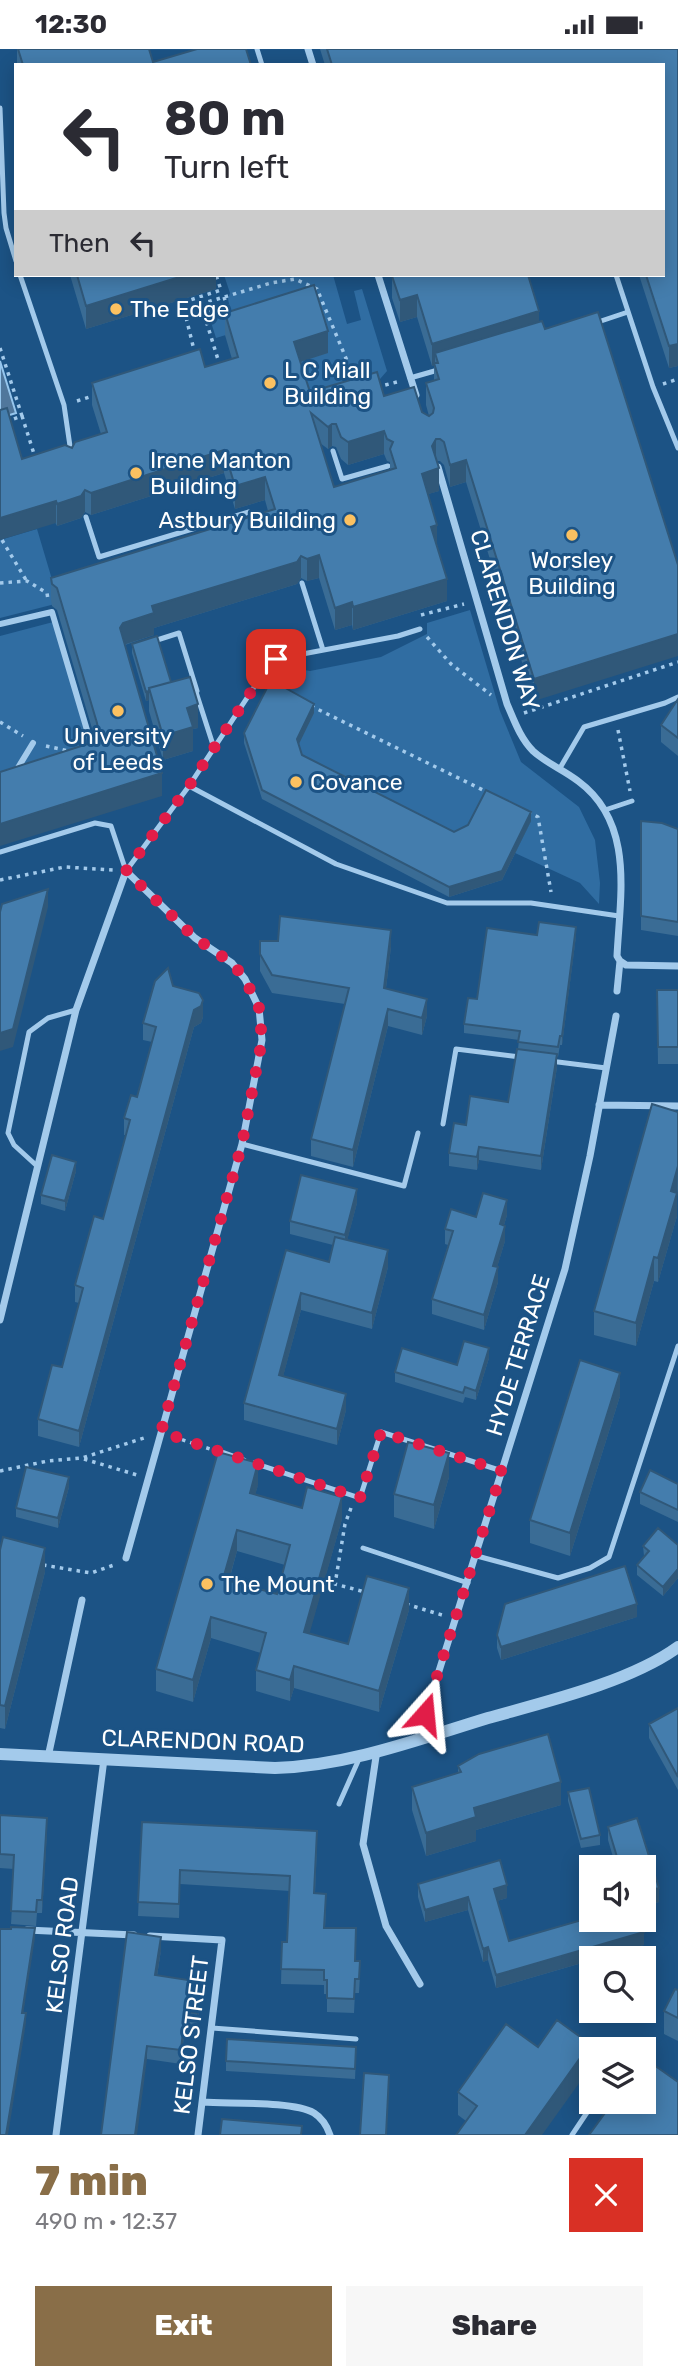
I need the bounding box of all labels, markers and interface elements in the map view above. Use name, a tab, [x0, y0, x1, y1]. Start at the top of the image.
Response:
text: 12:30	[35, 9, 107, 40]
text: 80 m	[164, 89, 286, 147]
icon: left	[49, 91, 140, 182]
text: Turn left	[164, 148, 289, 186]
icon: left	[124, 224, 162, 262]
text: Then	[49, 228, 110, 259]
place label: The Edge	[130, 295, 229, 323]
marker: The Edge	[108, 301, 124, 317]
place label: L C Miall Building	[284, 356, 371, 410]
marker: L C Miall Building	[262, 375, 278, 391]
place label: Irene Manton Building	[150, 446, 291, 500]
marker: Irene Manton Building	[128, 465, 144, 481]
place label: Astbury Building	[159, 506, 336, 534]
marker: Astbury Building	[342, 512, 358, 528]
street label: CLARENDON WAY	[464, 526, 546, 714]
marker: Worsley Building	[564, 527, 580, 543]
place label: Worsley Building	[528, 546, 616, 600]
pin	[246, 629, 306, 689]
icon: arrive	[257, 640, 295, 678]
marker: University of Leeds	[110, 703, 126, 719]
place label: University of Leeds	[64, 722, 173, 776]
place label: Covance	[310, 768, 403, 796]
marker: Covance	[288, 774, 304, 790]
street label: HYDE TERRACE	[480, 1271, 556, 1439]
place label: The Mount	[221, 1570, 334, 1598]
marker: The Mount	[199, 1576, 215, 1592]
position arrow	[388, 1677, 462, 1751]
street label: CLARENDON ROAD	[101, 1723, 305, 1759]
map controls	[579, 1855, 656, 2114]
button: sound	[579, 1855, 656, 1932]
street label: KELSO ROAD	[40, 1875, 84, 2015]
button: search	[579, 1946, 656, 2023]
street label: KELSO STREET	[167, 1954, 215, 2116]
button: layers	[579, 2037, 656, 2114]
text: 7 min	[35, 2156, 148, 2206]
button: close	[569, 2158, 643, 2232]
text: 490 m · 12:37	[35, 2207, 177, 2235]
button: Exit	[35, 2286, 332, 2366]
button: Share	[346, 2286, 643, 2366]

